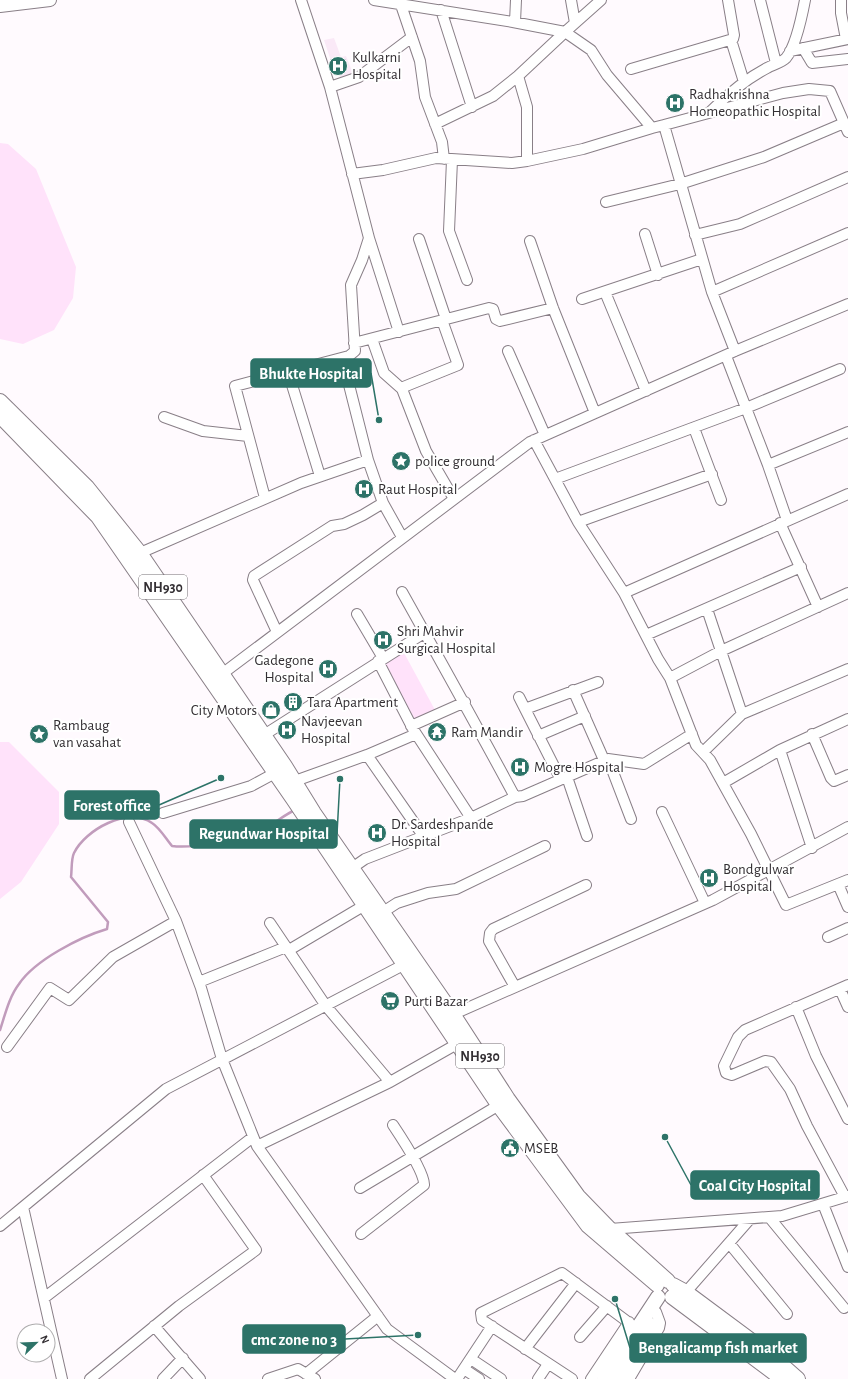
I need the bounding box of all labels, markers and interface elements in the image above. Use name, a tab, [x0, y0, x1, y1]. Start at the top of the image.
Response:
place label: Kulkarni Hospital	[352, 50, 402, 82]
hospital icon: Kulkarni Hospital	[327, 55, 349, 77]
place label: Radhakrishna Homeopathic Hospital	[689, 87, 821, 119]
hospital icon: Radhakrishna Homeopathic Hospital	[664, 92, 686, 114]
callout: Bhukte Hospital	[251, 359, 371, 387]
text: Bhukte Hospital	[259, 366, 363, 382]
place icon: police ground	[390, 450, 412, 472]
place label: police ground	[415, 454, 495, 469]
hospital icon: Raut Hospital	[353, 478, 375, 500]
place label: Raut Hospital	[378, 482, 457, 497]
road number: NH930	[139, 575, 187, 599]
place label: Shri Mahvir Surgical Hospital	[397, 624, 496, 656]
hospital icon: Shri Mahvir Surgical Hospital	[372, 629, 394, 651]
place label: Gadegone Hospital	[255, 653, 314, 685]
hospital icon: Gadegone Hospital	[317, 658, 339, 680]
building icon: Tara Apartment	[282, 691, 304, 713]
place label: Tara Apartment	[307, 695, 398, 710]
shop icon: City Motors	[260, 699, 282, 721]
place label: City Motors	[191, 703, 257, 718]
place label: Navjeevan Hospital	[301, 714, 362, 746]
place label: Rambaug van vasahat	[53, 718, 121, 750]
hospital icon: Navjeevan Hospital	[276, 719, 298, 741]
temple icon: Ram Mandir	[426, 721, 448, 743]
place icon: Rambaug van vasahat	[28, 723, 50, 745]
place label: Ram Mandir	[451, 725, 523, 740]
hospital icon: Mogre Hospital	[509, 756, 531, 778]
place label: Mogre Hospital	[534, 760, 624, 775]
callout: Forest office	[65, 791, 159, 819]
text: Forest office	[73, 798, 151, 814]
place label: Dr. Sardeshpande Hospital	[391, 817, 494, 849]
callout: Regundwar Hospital	[190, 820, 337, 848]
hospital icon: Dr. Sardeshpande Hospital	[366, 822, 388, 844]
text: Regundwar Hospital	[199, 826, 329, 842]
place label: Bondgulwar Hospital	[723, 862, 794, 894]
hospital icon: Bondgulwar Hospital	[698, 867, 720, 889]
supermarket icon: Purti Bazar	[379, 990, 401, 1012]
place label: Purti Bazar	[404, 994, 468, 1009]
road number: NH930	[456, 1044, 504, 1068]
public building icon: MSEB	[499, 1137, 521, 1159]
place label: MSEB	[524, 1141, 558, 1156]
callout: Coal City Hospital	[691, 1171, 819, 1199]
text: Coal City Hospital	[699, 1178, 811, 1195]
north arrow	[16, 1323, 56, 1363]
callout: cmc zone no 3	[243, 1325, 345, 1353]
text: cmc zone no 3	[251, 1332, 337, 1348]
text: N	[38, 1334, 51, 1345]
callout: Bengalicamp fish market	[630, 1334, 806, 1362]
text: Bengalicamp fish market	[638, 1340, 798, 1356]

